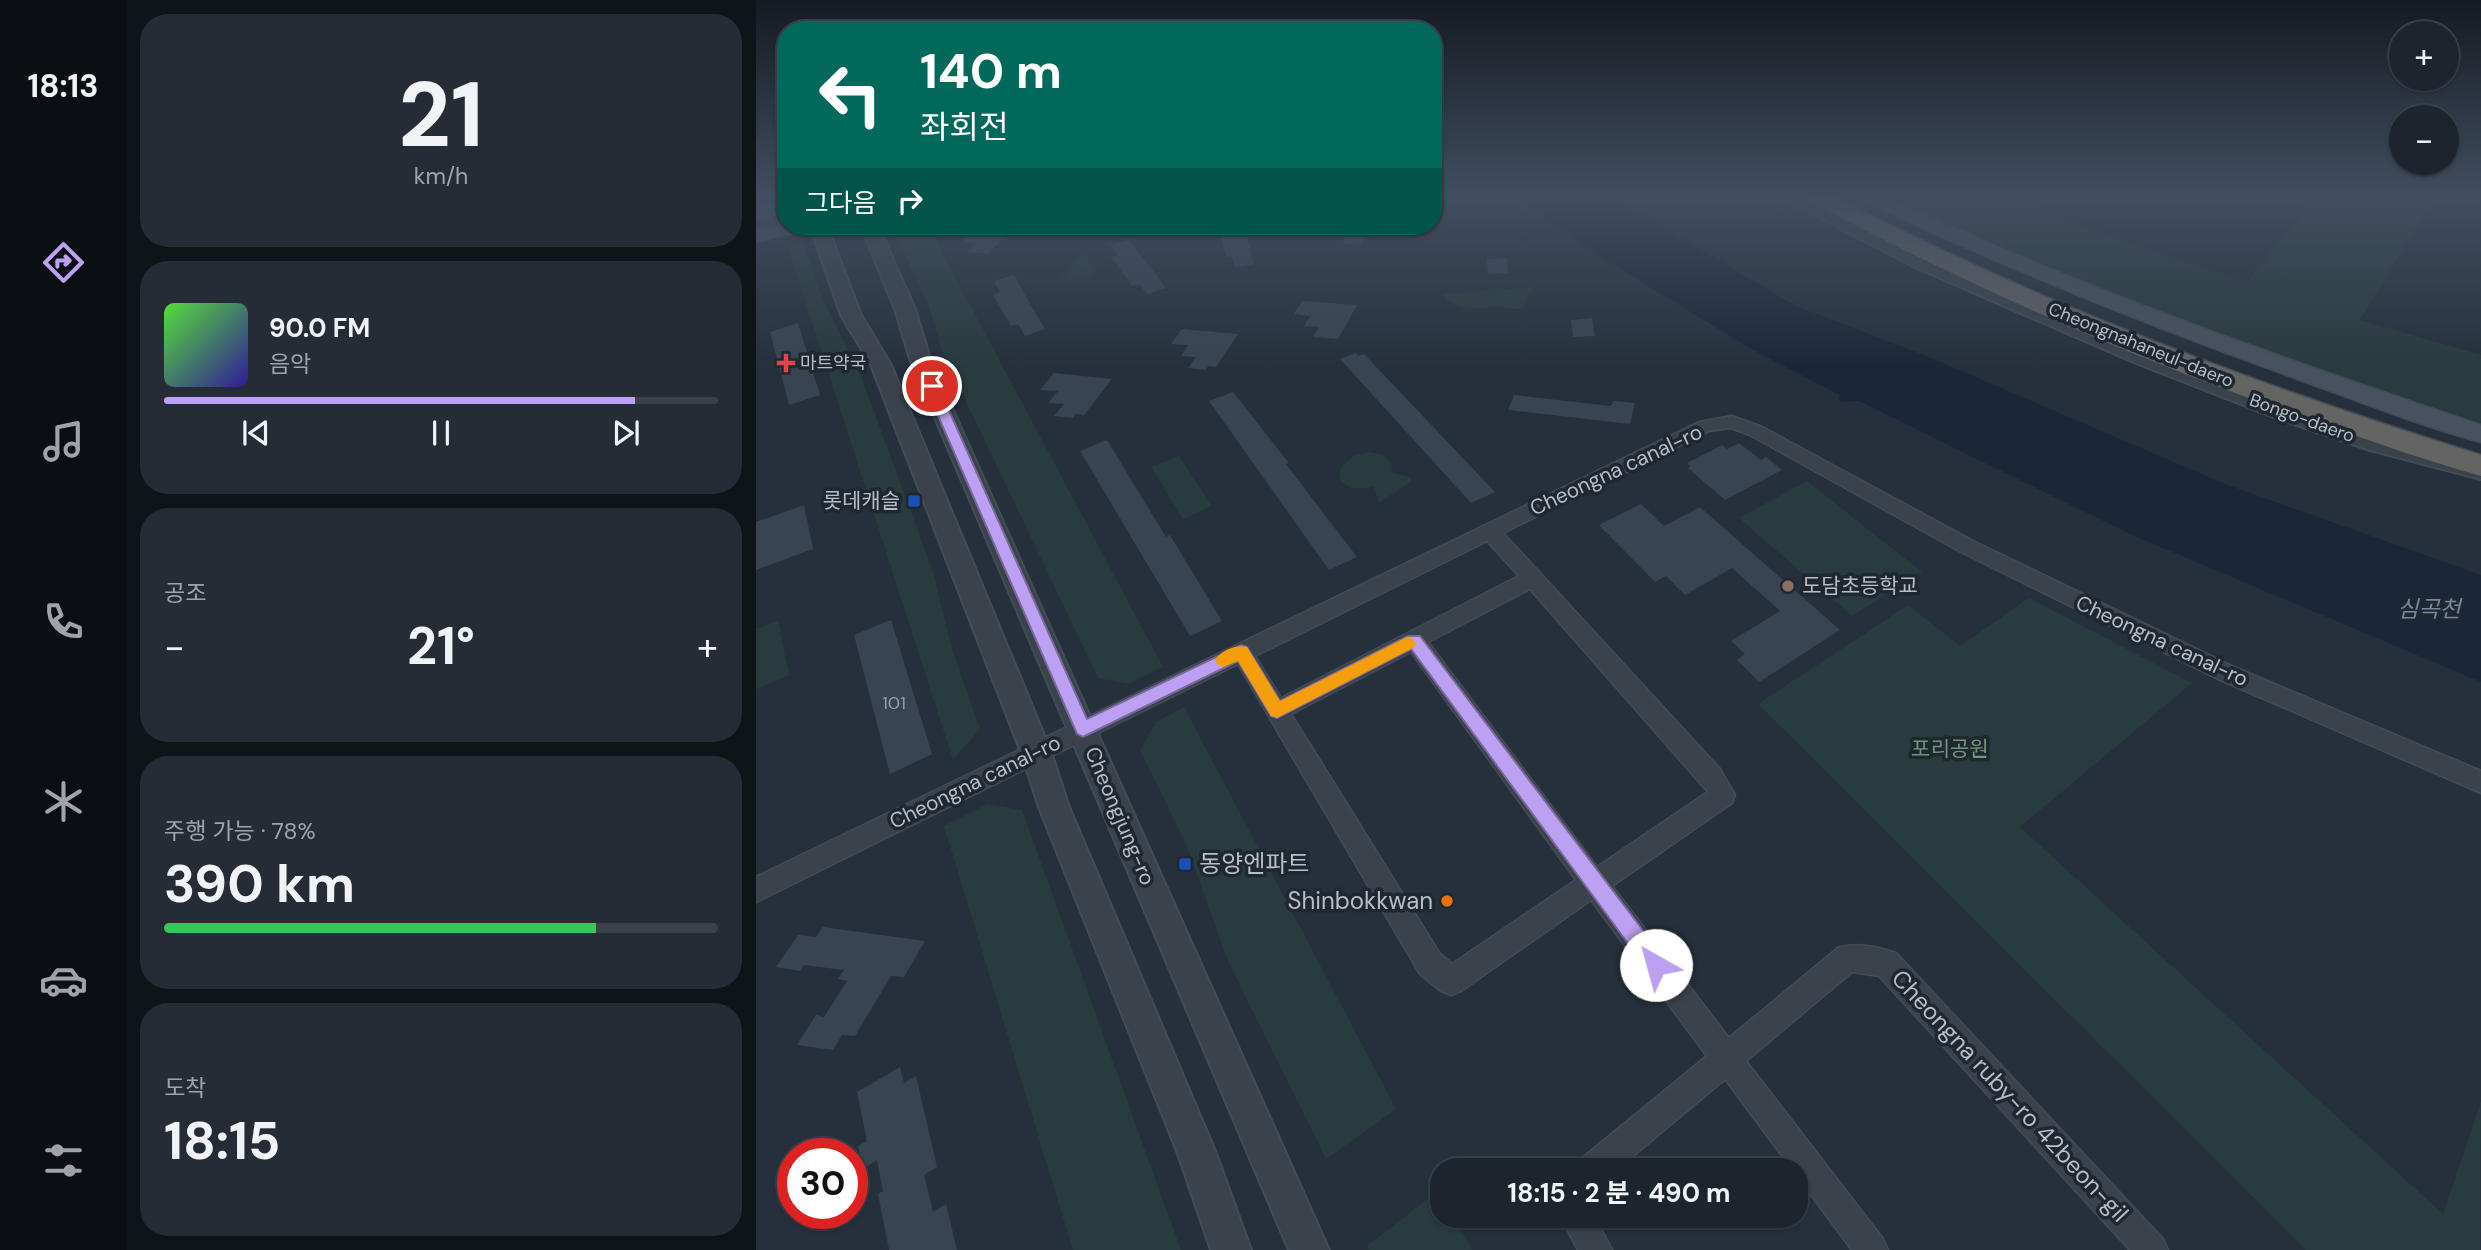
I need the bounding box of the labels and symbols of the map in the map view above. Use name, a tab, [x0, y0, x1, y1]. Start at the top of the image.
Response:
street label: Cheongnahaneul-daero	[2045, 297, 2237, 393]
place label: 마트약국	[800, 351, 866, 375]
marker: 마트약국	[778, 355, 794, 371]
pin	[902, 356, 962, 416]
street label: Bongo-daero	[2246, 388, 2358, 448]
street label: Cheongna canal-ro	[1525, 418, 1707, 522]
place label: 롯데캐슬	[823, 487, 900, 515]
marker: 롯데캐슬	[906, 493, 922, 509]
place label: 도담초등학교	[1802, 572, 1918, 600]
marker: 도담초등학교	[1780, 578, 1796, 594]
street label: Cheongna canal-ro	[2071, 589, 2253, 693]
water label: 심곡천	[2397, 594, 2464, 624]
house number: 101	[882, 691, 906, 715]
street label: Cheongna canal-ro	[885, 728, 1065, 836]
park label: 포리공원	[1911, 735, 1989, 763]
street label: Cheongjung-ro	[1078, 742, 1162, 890]
place label: 동양엔파트	[1199, 848, 1309, 879]
marker: 동양엔파트	[1177, 856, 1193, 872]
place label: Shinbokkwan	[1288, 885, 1433, 916]
marker: Shinbokkwan	[1439, 893, 1455, 909]
position arrow	[1619, 928, 1693, 1002]
street label: Cheongna ruby-ro 42beon-gil	[1885, 963, 2136, 1228]
speed limit sign: 30	[777, 1138, 868, 1229]

